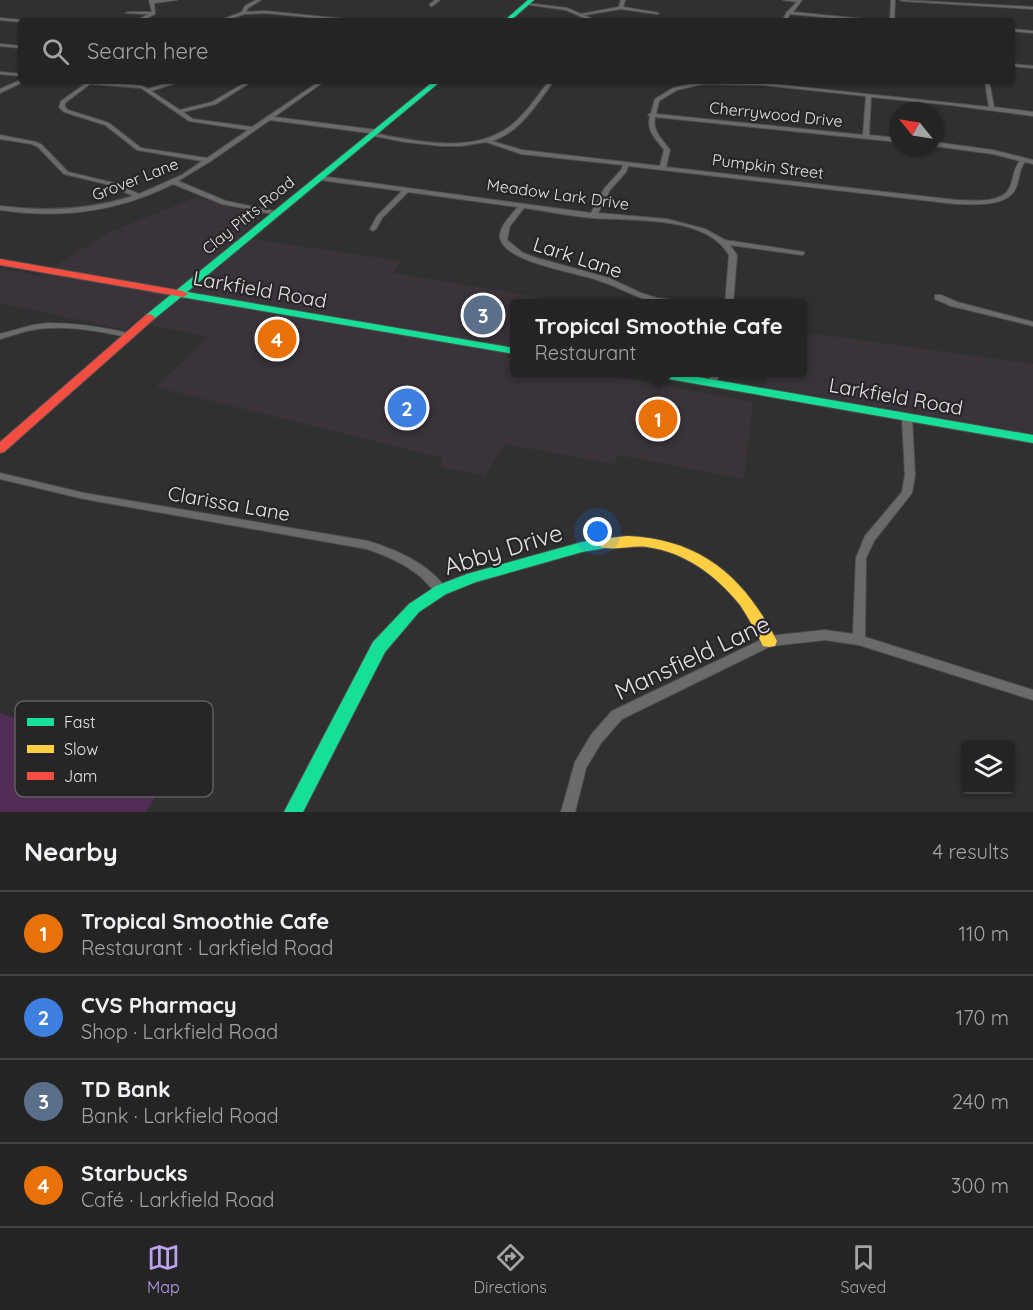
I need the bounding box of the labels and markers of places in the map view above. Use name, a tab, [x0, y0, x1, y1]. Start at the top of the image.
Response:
pin: 3	[464, 292, 502, 338]
pin: 4	[258, 316, 296, 362]
pin: 2	[388, 386, 426, 430]
pin: 1	[638, 396, 678, 442]

